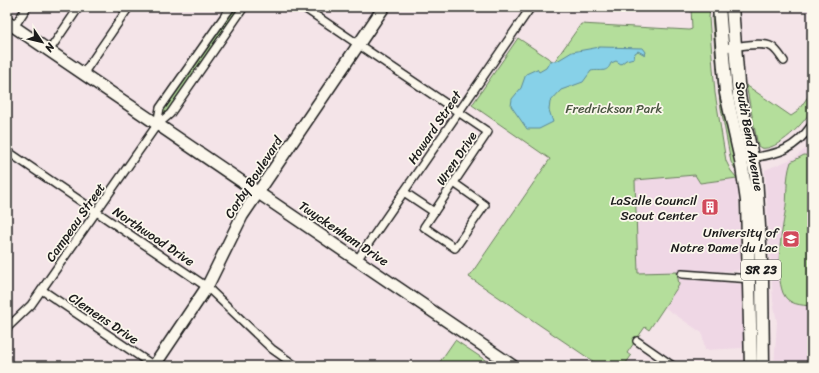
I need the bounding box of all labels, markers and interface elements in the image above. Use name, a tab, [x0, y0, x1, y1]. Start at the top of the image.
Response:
north arrow	[22, 22, 62, 62]
text: N	[40, 38, 60, 56]
street label: South Bend Avenue	[729, 79, 770, 193]
street label: Howard Street	[401, 85, 468, 169]
park label: Fredrickson Park	[565, 97, 663, 120]
street label: Wren Drive	[430, 126, 483, 190]
street label: Corby Boulevard	[218, 131, 289, 223]
street label: Campeau Street	[39, 178, 112, 267]
place label: LaSalle Council Scout Center	[611, 189, 698, 227]
street label: Twyckenham Drive	[294, 195, 394, 272]
building icon: LaSalle Council Scout Center	[700, 197, 720, 217]
street label: Northwood Drive	[108, 200, 200, 273]
place label: University of Notre Dame du Lac	[671, 221, 780, 259]
school or university icon: University of Notre Dame du Lac	[781, 229, 801, 249]
road number: SR 23	[741, 260, 781, 280]
street label: Clemens Drive	[64, 286, 144, 351]

